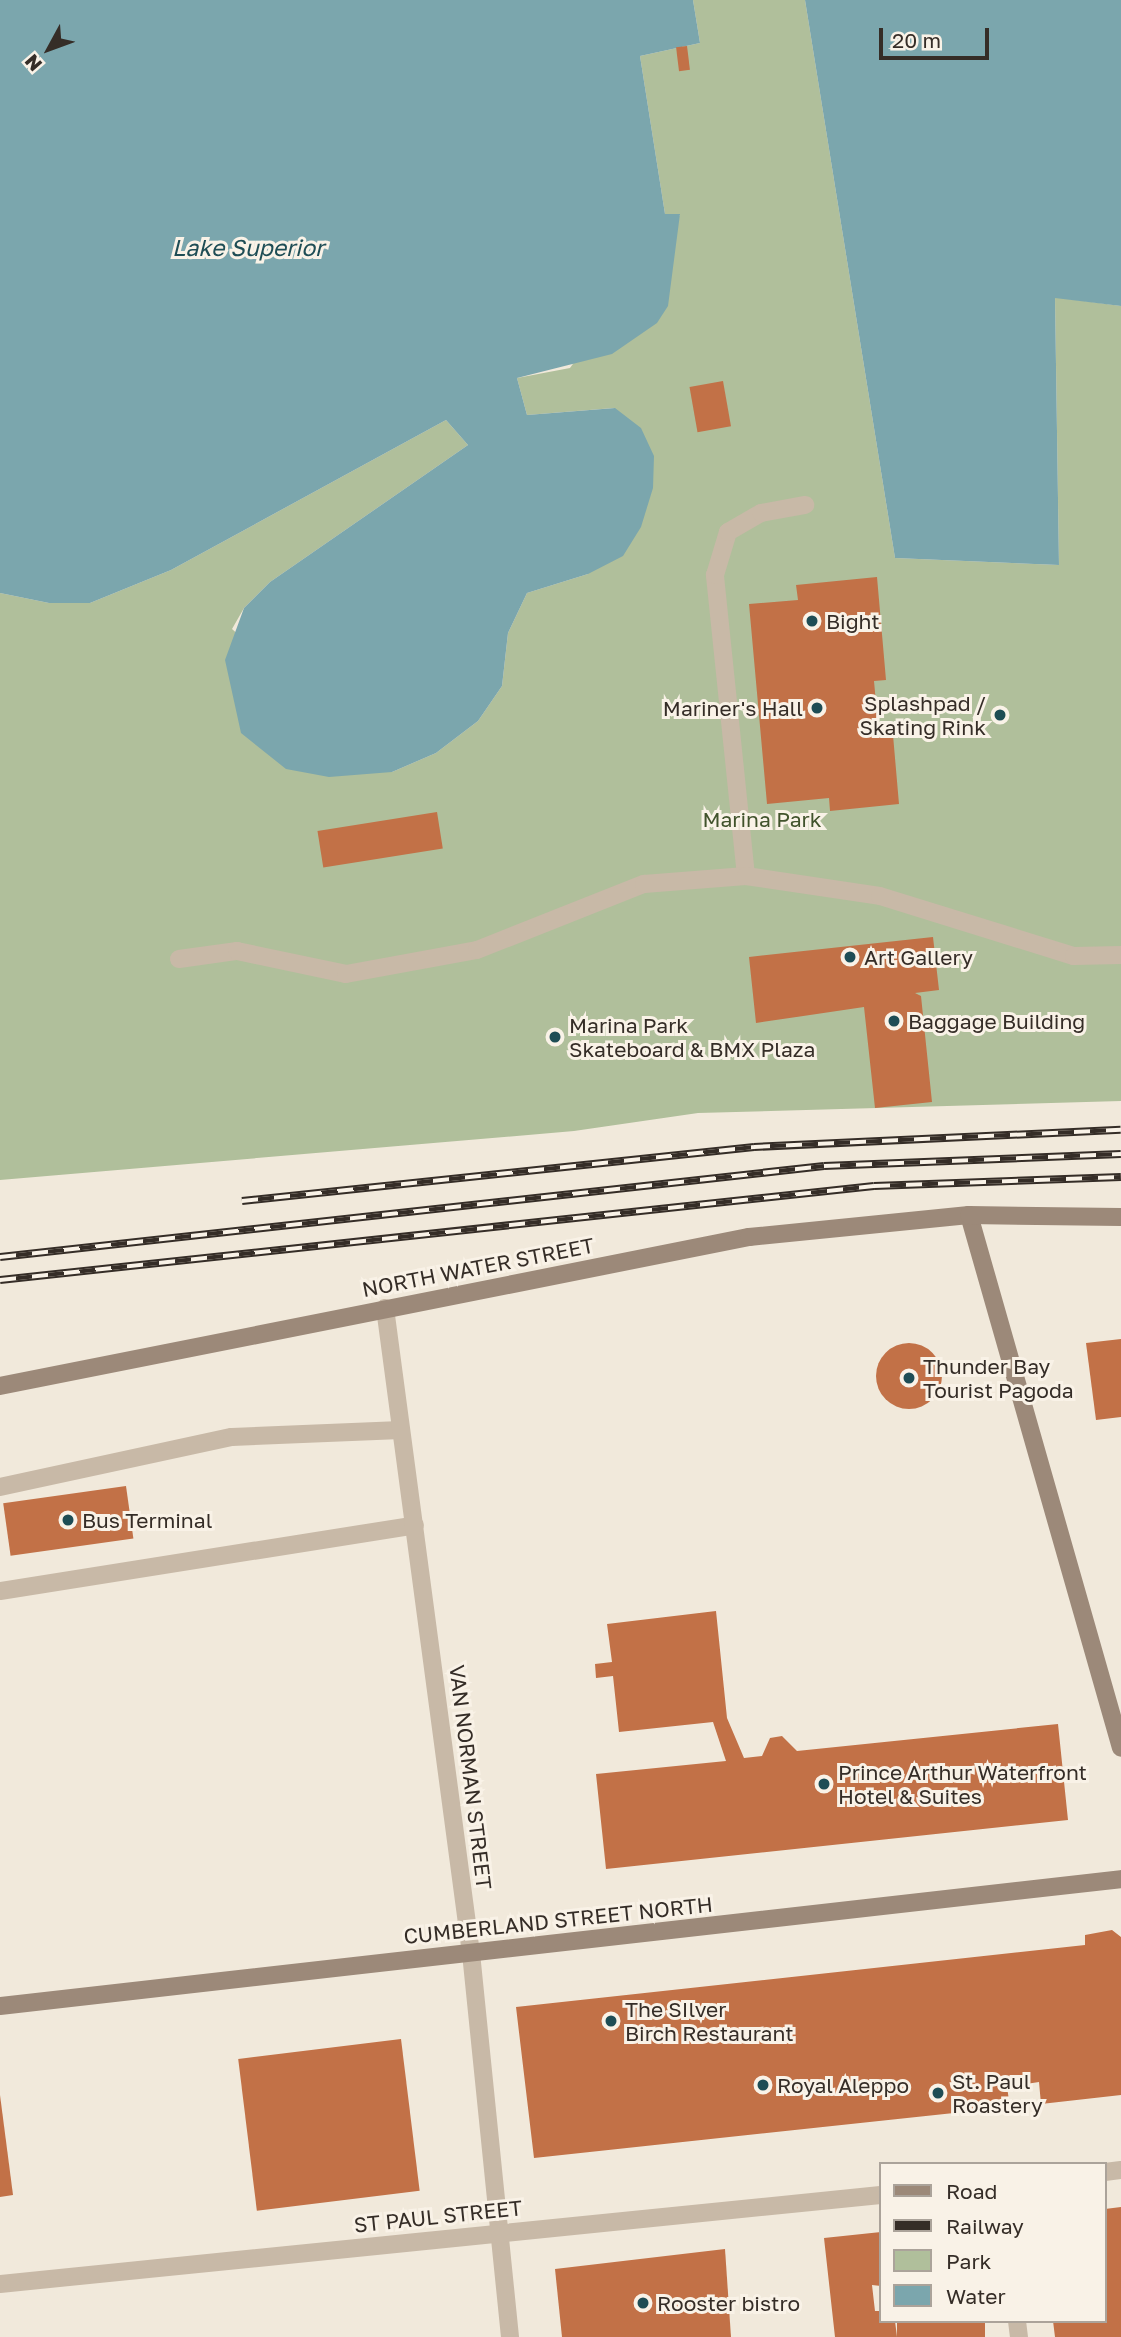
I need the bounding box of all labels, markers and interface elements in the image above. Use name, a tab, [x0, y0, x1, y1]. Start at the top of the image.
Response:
north arrow	[14, 14, 84, 84]
scale bar	[883, 14, 993, 58]
text: 20 m	[892, 27, 941, 53]
text: N	[19, 50, 46, 76]
water label: Lake Superior	[172, 233, 324, 261]
place label: Bight	[826, 608, 880, 634]
marker: Bight	[804, 613, 820, 629]
place label: Splashpad / Skating Rink	[859, 690, 986, 740]
place label: Mariner's Hall	[663, 695, 803, 721]
marker: Mariner's Hall	[809, 700, 825, 716]
marker: Splashpad / Skating Rink	[992, 707, 1008, 723]
park label: Marina Park	[702, 806, 822, 832]
place label: Art Gallery	[864, 944, 973, 970]
marker: Art Gallery	[842, 949, 858, 965]
place label: Baggage Building	[908, 1008, 1085, 1034]
place label: Marina Park Skateboard & BMX Plaza	[569, 1012, 815, 1062]
marker: Baggage Building	[886, 1013, 902, 1029]
marker: Marina Park Skateboard & BMX Plaza	[547, 1029, 563, 1045]
street label: NORTH WATER STREET	[360, 1232, 596, 1302]
place label: Thunder Bay Tourist Pagoda	[923, 1353, 1074, 1403]
marker: Thunder Bay Tourist Pagoda	[901, 1370, 917, 1386]
place label: Bus Terminal	[82, 1507, 212, 1533]
marker: Bus Terminal	[60, 1512, 76, 1528]
street label: VAN NORMAN STREET	[445, 1663, 497, 1891]
place label: Prince Arthur Waterfront Hotel & Suites	[838, 1759, 1087, 1809]
marker: Prince Arthur Waterfront Hotel & Suites	[816, 1776, 832, 1792]
street label: CUMBERLAND STREET NORTH	[402, 1891, 714, 1949]
place label: The SIlver Birch Restaurant	[625, 1996, 794, 2046]
marker: The SIlver Birch Restaurant	[603, 2013, 619, 2029]
place label: St. Paul Roastery	[952, 2068, 1043, 2118]
place label: Royal Aleppo	[777, 2072, 909, 2098]
marker: Royal Aleppo	[755, 2077, 771, 2093]
marker: St. Paul Roastery	[930, 2085, 946, 2101]
legend	[880, 2162, 1107, 2323]
text: Road	[946, 2178, 997, 2204]
street label: ST PAUL STREET	[353, 2195, 523, 2237]
text: Railway	[946, 2213, 1024, 2239]
text: Park	[946, 2248, 991, 2274]
text: Water	[946, 2283, 1006, 2309]
place label: Rooster bistro	[657, 2290, 800, 2316]
marker: Rooster bistro	[635, 2295, 651, 2311]

